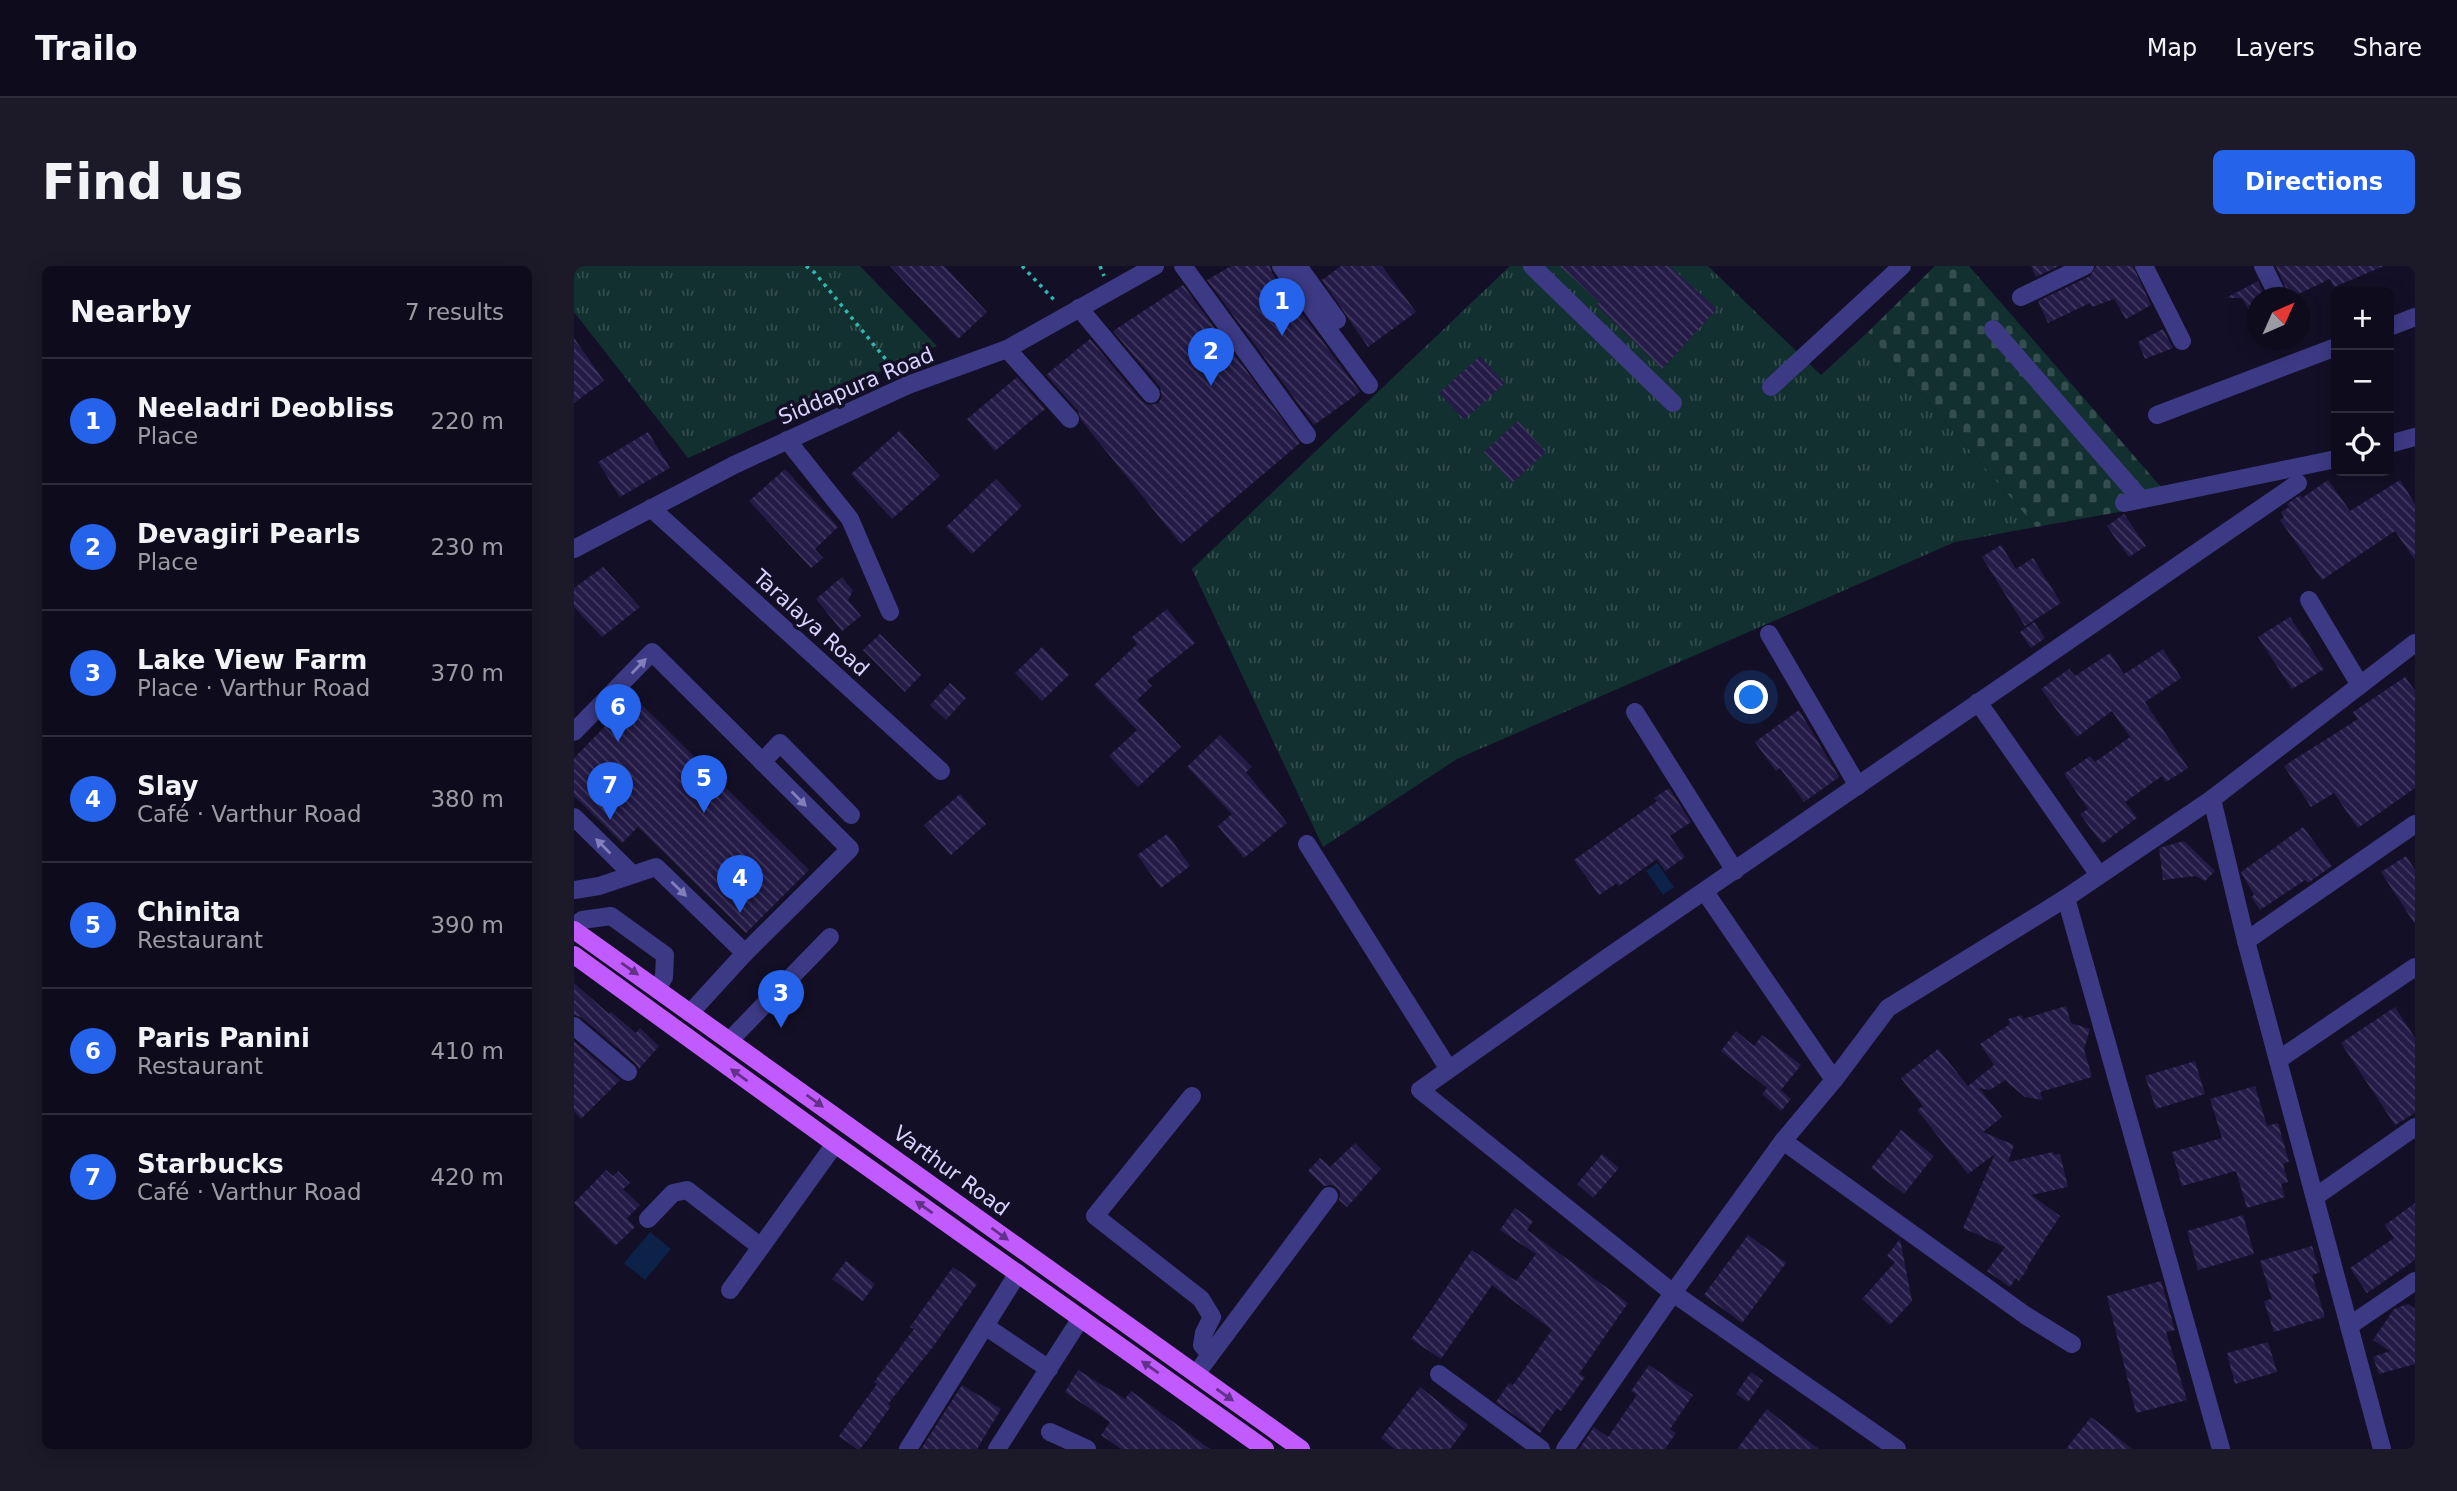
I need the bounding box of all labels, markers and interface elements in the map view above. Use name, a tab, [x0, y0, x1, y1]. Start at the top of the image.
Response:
text: Trailo	[35, 29, 138, 68]
text: Map	[2147, 34, 2197, 62]
text: Layers	[2235, 34, 2315, 62]
text: Share	[2353, 34, 2422, 62]
button: Directions	[2213, 150, 2415, 214]
text: Find us	[42, 154, 243, 211]
pin: 1	[1259, 278, 1305, 336]
north arrow	[2247, 287, 2310, 350]
map controls	[2331, 287, 2394, 476]
button: +	[2331, 287, 2394, 350]
text: Nearby	[70, 294, 192, 329]
text: 7 results	[405, 299, 504, 325]
pin: 2	[1188, 328, 1234, 386]
street label: Siddapura Road	[775, 342, 937, 430]
button: −	[2331, 350, 2394, 413]
text: Neeladri Deobliss	[137, 393, 394, 423]
text: 1	[85, 408, 101, 434]
text: 220 m	[430, 408, 504, 434]
button: locate	[2331, 413, 2394, 476]
text: Place	[137, 423, 198, 449]
text: Devagiri Pearls	[137, 519, 360, 549]
text: 2	[85, 534, 101, 560]
text: 230 m	[430, 534, 504, 560]
text: Place	[137, 549, 198, 575]
street label: Taralaya Road	[748, 564, 874, 681]
text: Lake View Farm	[137, 645, 367, 675]
one-way arrow	[630, 658, 646, 675]
text: 3	[85, 660, 101, 686]
text: 370 m	[430, 660, 504, 686]
text: Place · Varthur Road	[137, 675, 370, 701]
your location	[1734, 680, 1768, 714]
pin: 6	[595, 684, 641, 742]
pin: 5	[681, 755, 727, 813]
pin: 7	[587, 762, 633, 820]
text: Slay	[137, 771, 198, 801]
text: 4	[85, 786, 101, 812]
text: 380 m	[430, 786, 504, 812]
one-way arrow	[791, 790, 807, 807]
text: Café · Varthur Road	[137, 801, 362, 827]
one-way arrow	[595, 838, 612, 854]
pin: 4	[717, 855, 763, 913]
one-way arrow	[670, 881, 687, 897]
text: Chinita	[137, 897, 241, 927]
text: 5	[85, 912, 101, 938]
text: 390 m	[430, 912, 504, 938]
text: Restaurant	[137, 927, 263, 953]
one-way arrow	[621, 962, 639, 976]
pin: 3	[758, 970, 804, 1028]
text: Paris Panini	[137, 1023, 310, 1053]
text: 6	[85, 1038, 101, 1064]
text: 410 m	[430, 1038, 504, 1064]
text: Restaurant	[137, 1053, 263, 1079]
one-way arrow	[730, 1068, 748, 1082]
one-way arrow	[806, 1094, 824, 1108]
street label: Varthur Road	[888, 1121, 1014, 1221]
text: Starbucks	[137, 1149, 284, 1179]
text: 7	[85, 1164, 101, 1190]
text: 420 m	[430, 1164, 504, 1190]
text: Café · Varthur Road	[137, 1179, 362, 1205]
one-way arrow	[915, 1200, 933, 1214]
one-way arrow	[991, 1227, 1009, 1241]
one-way arrow	[1141, 1360, 1159, 1374]
one-way arrow	[1216, 1388, 1234, 1402]

